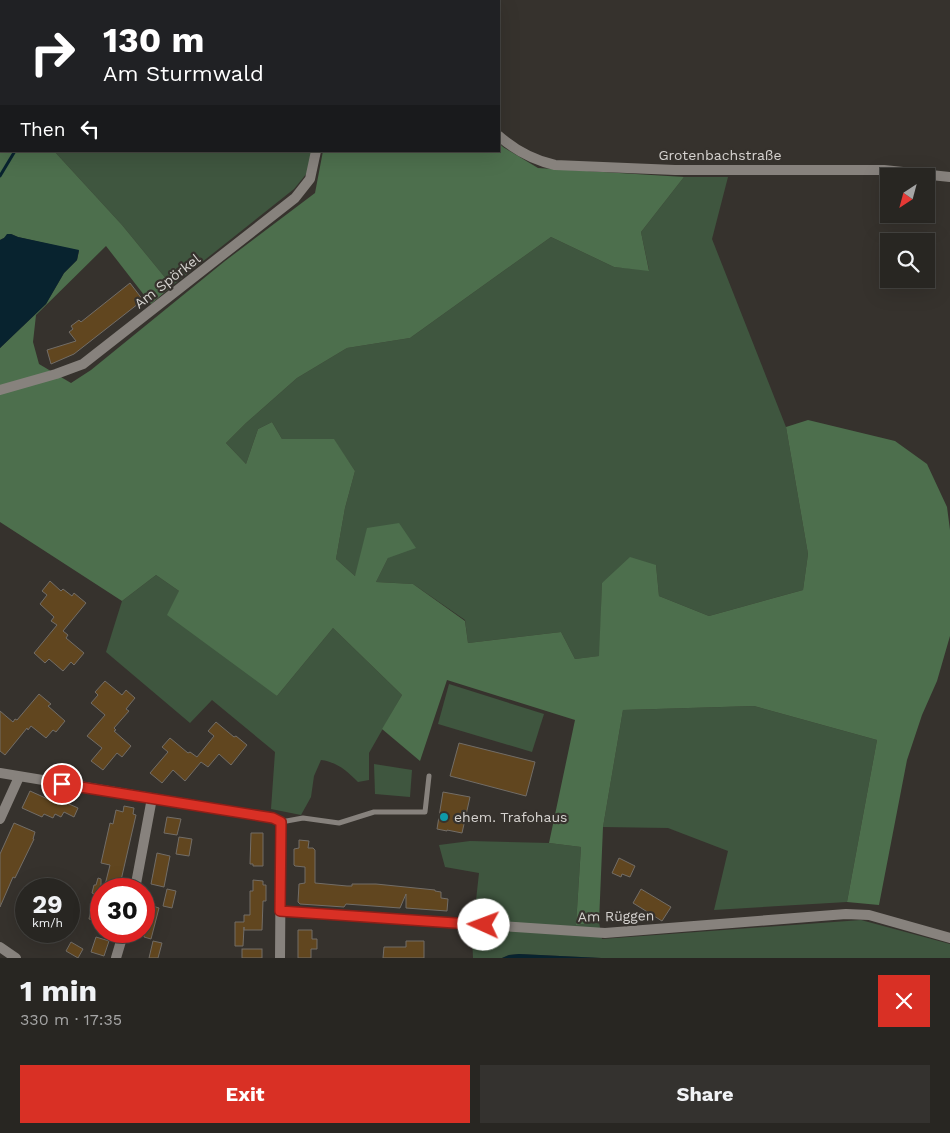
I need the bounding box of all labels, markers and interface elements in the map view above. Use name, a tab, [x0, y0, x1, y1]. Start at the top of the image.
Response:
text: 130 m	[103, 19, 204, 61]
icon: right	[20, 20, 85, 85]
text: Am Sturmwald	[103, 61, 264, 86]
icon: left	[76, 115, 104, 143]
text: Then	[20, 118, 66, 141]
street label: Grotenbachstraße	[658, 147, 782, 163]
north arrow	[880, 168, 935, 222]
map controls	[880, 168, 935, 288]
button: search	[880, 233, 935, 288]
street label: Am Spörkel	[131, 250, 204, 312]
pin	[41, 763, 83, 805]
icon: arrive	[48, 770, 76, 798]
place label: ehem. Trafohaus	[454, 809, 567, 825]
marker: ehem. Trafohaus	[438, 811, 450, 823]
speed limit sign: 30	[90, 878, 155, 943]
text: 29	[32, 890, 63, 919]
position arrow	[457, 898, 509, 950]
street label: Am Rüggen	[577, 907, 655, 925]
text: km/h	[32, 916, 63, 930]
text: 1 min	[20, 973, 97, 1008]
button: close	[878, 975, 930, 1027]
text: 330 m · 17:35	[20, 1010, 122, 1029]
button: Exit	[20, 1065, 470, 1123]
button: Share	[480, 1065, 930, 1123]

